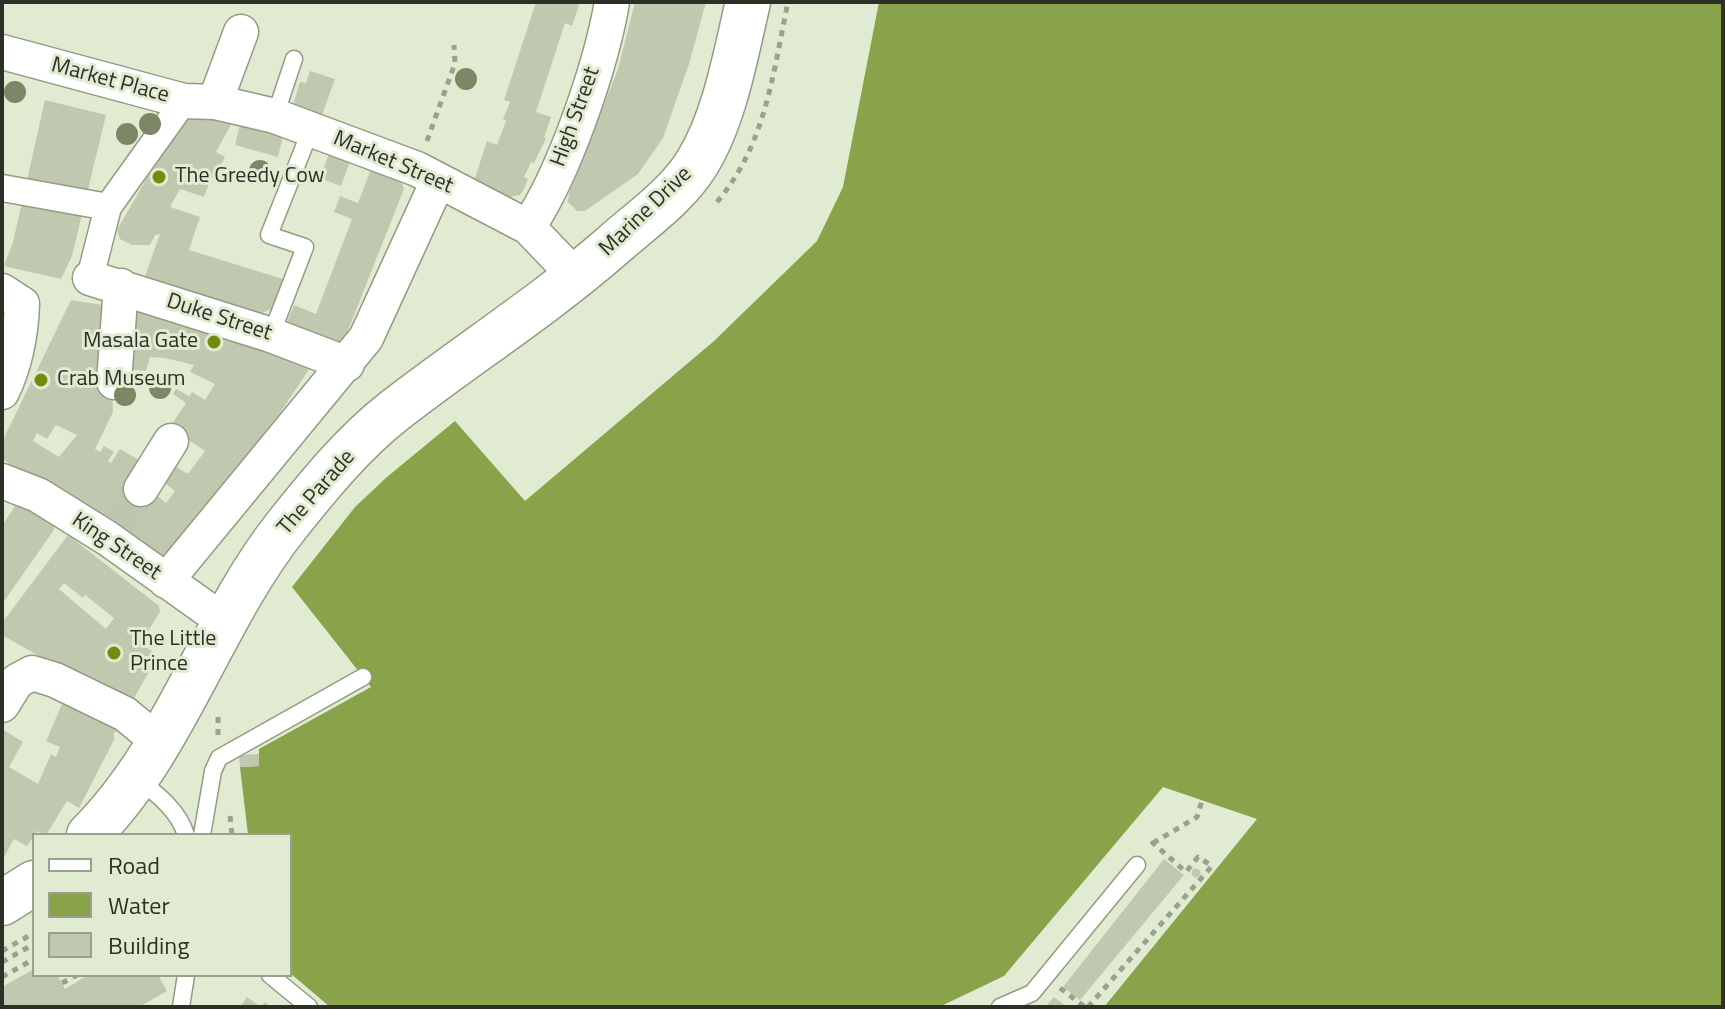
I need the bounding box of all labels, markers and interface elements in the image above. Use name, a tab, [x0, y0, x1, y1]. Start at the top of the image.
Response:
street label: Market Place	[48, 53, 172, 109]
street label: High Street	[546, 63, 606, 171]
street label: Market Street	[329, 126, 457, 200]
street label: Marine Drive	[594, 162, 698, 262]
place label: The Greedy Cow	[175, 164, 325, 190]
marker: The Greedy Cow	[150, 168, 168, 186]
street label: Duke Street	[163, 289, 275, 347]
place label: Masala Gate	[83, 329, 198, 355]
marker: Masala Gate	[205, 333, 223, 351]
place label: Crab Museum	[57, 367, 186, 393]
marker: Crab Museum	[32, 371, 50, 389]
street label: The Parade	[273, 445, 361, 541]
street label: King Street	[66, 508, 166, 586]
place label: The Little Prince	[130, 627, 216, 678]
marker: The Little Prince	[105, 644, 123, 662]
legend	[32, 833, 292, 977]
text: Road	[108, 847, 160, 883]
text: Water	[108, 887, 170, 923]
text: Building	[108, 927, 190, 963]

